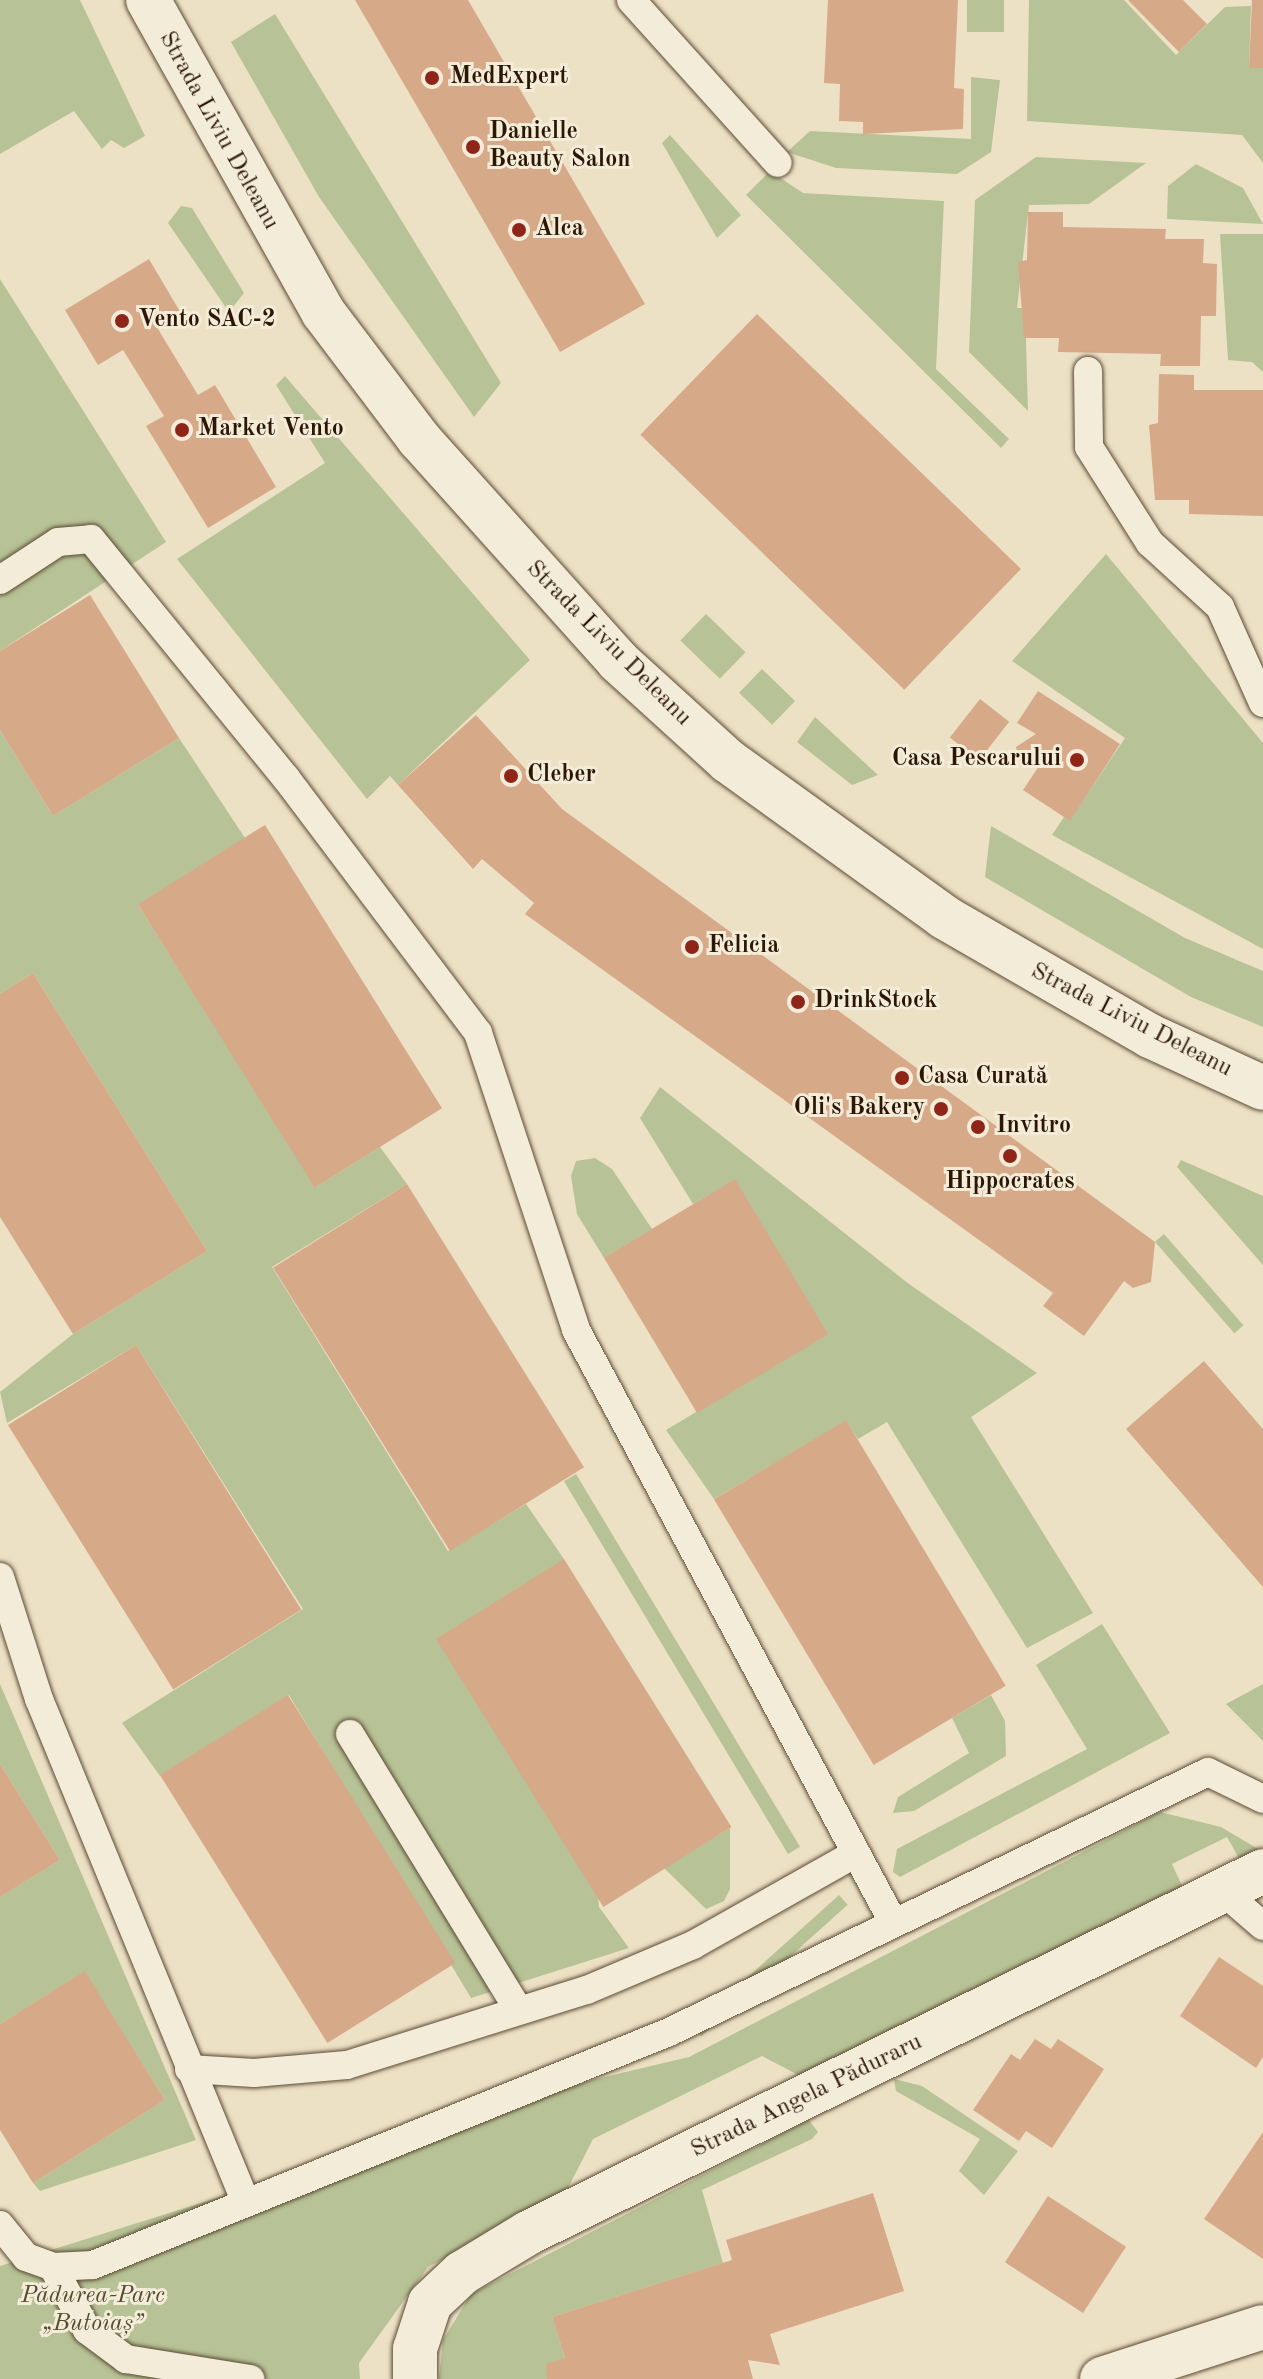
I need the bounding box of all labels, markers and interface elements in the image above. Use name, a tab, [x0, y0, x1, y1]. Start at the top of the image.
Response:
street label: Strada Liviu Deleanu	[152, 27, 284, 235]
place label: MedExpert	[450, 64, 568, 92]
marker: MedExpert	[421, 67, 443, 89]
place label: Danielle Beauty Salon	[489, 119, 631, 175]
marker: Danielle Beauty Salon	[464, 138, 482, 156]
place label: Alca	[535, 216, 584, 244]
marker: Alca	[510, 221, 528, 239]
place label: Vento SAC-2	[138, 307, 276, 335]
marker: Vento SAC-2	[113, 312, 131, 330]
place label: Market Vento	[198, 416, 344, 444]
marker: Market Vento	[173, 421, 191, 439]
street label: Strada Liviu Deleanu	[519, 555, 697, 733]
place label: Casa Pescarului	[892, 746, 1061, 774]
marker: Casa Pescarului	[1068, 751, 1086, 769]
place label: Cleber	[527, 762, 596, 790]
marker: Cleber	[502, 767, 520, 785]
place label: Felicia	[708, 933, 779, 961]
marker: Felicia	[683, 938, 701, 956]
street label: Strada Liviu Deleanu	[1025, 958, 1237, 1084]
place label: DrinkStock	[814, 988, 938, 1016]
marker: DrinkStock	[789, 993, 807, 1011]
place label: Casa Curată	[918, 1064, 1048, 1092]
marker: Casa Curată	[893, 1069, 911, 1087]
place label: Oli's Bakery	[794, 1095, 925, 1123]
marker: Oli's Bakery	[932, 1100, 950, 1118]
place label: Invitro	[996, 1113, 1071, 1141]
marker: Invitro	[967, 1116, 989, 1138]
marker: Hippocrates	[1001, 1147, 1019, 1165]
place label: Hippocrates	[945, 1169, 1075, 1197]
street label: Strada Angela Păduraru	[687, 2028, 927, 2166]
park label: Pădurea-Parc „Butoiaș”	[21, 2283, 165, 2339]

